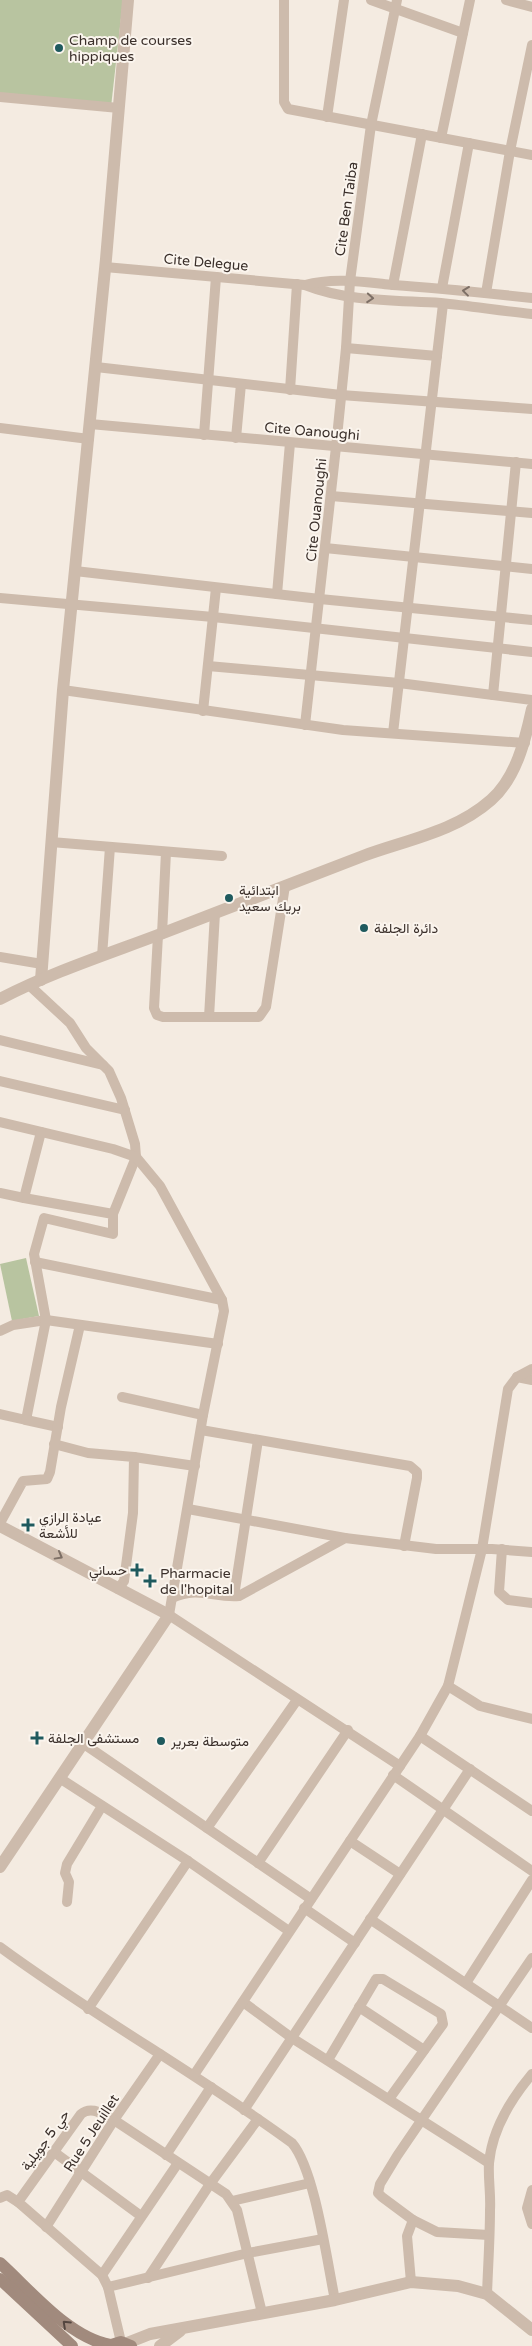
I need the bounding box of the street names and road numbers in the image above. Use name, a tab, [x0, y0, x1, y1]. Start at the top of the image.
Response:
street label: Cite Ben Taiba	[331, 161, 362, 257]
street label: Cite Delegue	[163, 250, 249, 275]
street label: Cite Oanoughi	[264, 419, 360, 444]
street label: Cite Ouanoughi	[303, 457, 330, 563]
street label: Rue 5 Jeuillet	[60, 2091, 123, 2175]
street label: حي 5 جويلية	[18, 2106, 76, 2176]

